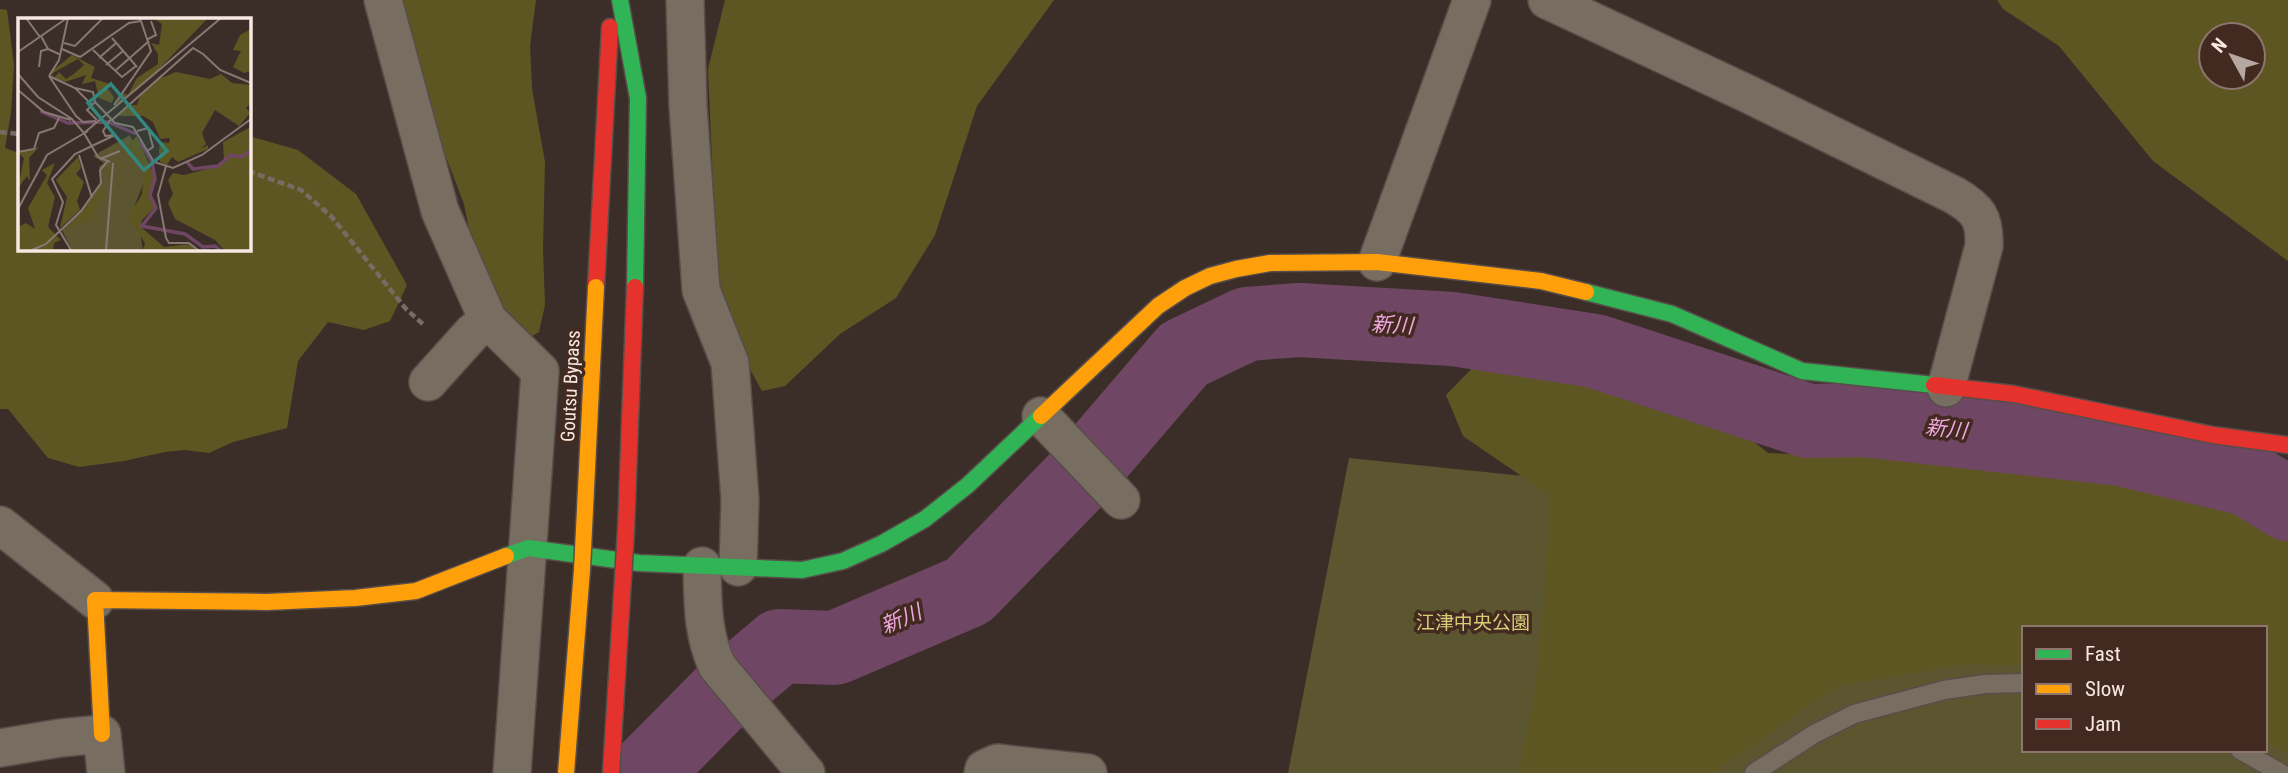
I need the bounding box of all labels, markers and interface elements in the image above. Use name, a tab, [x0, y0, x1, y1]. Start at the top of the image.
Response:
inset map	[18, 18, 250, 250]
north arrow	[2197, 21, 2267, 91]
text: N	[2207, 34, 2232, 57]
water label: 新川	[1370, 312, 1416, 338]
street label: Goutsu Bypass	[556, 330, 585, 442]
water label: 新川	[1924, 415, 1970, 443]
water label: 新川	[877, 599, 927, 638]
park label: 江津中央公園	[1416, 611, 1530, 634]
legend	[2022, 626, 2267, 752]
text: Fast	[2085, 642, 2121, 666]
text: Slow	[2085, 677, 2125, 701]
text: Jam	[2085, 712, 2121, 736]

